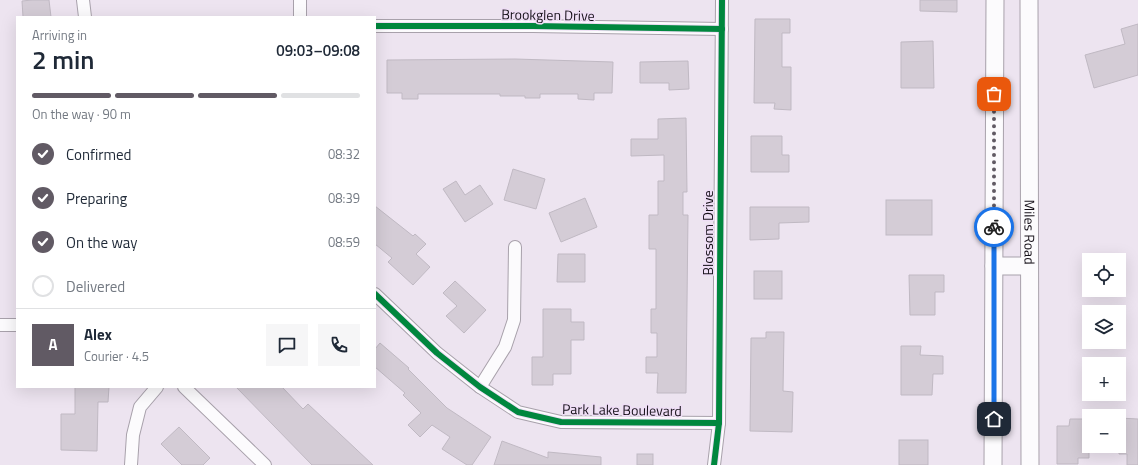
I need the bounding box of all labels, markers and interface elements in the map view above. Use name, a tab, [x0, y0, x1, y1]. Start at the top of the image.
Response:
street label: Brookglen Drive	[501, 3, 595, 26]
text: Arriving in	[32, 25, 87, 45]
text: 09:03–09:08	[276, 39, 360, 62]
text: 2 min	[32, 40, 95, 79]
pin	[977, 77, 1011, 111]
icon: bag	[983, 83, 1005, 105]
text: On the way · 90 m	[32, 104, 131, 124]
icon: check	[32, 143, 54, 165]
text: Confirmed	[66, 143, 131, 166]
text: 08:32	[328, 144, 360, 164]
icon: check	[32, 187, 54, 209]
text: Preparing	[66, 187, 127, 210]
text: 08:39	[328, 188, 360, 208]
street label: Blossom Drive	[697, 190, 718, 276]
street label: Miles Road	[1019, 199, 1041, 265]
courier	[974, 207, 1014, 247]
icon: bike	[983, 216, 1005, 238]
icon: check	[32, 231, 54, 253]
text: On the way	[66, 231, 138, 254]
text: 08:59	[328, 232, 360, 252]
map controls	[1082, 253, 1126, 453]
button: locate	[1082, 253, 1126, 297]
text: Delivered	[66, 275, 125, 298]
button: layers	[1082, 305, 1126, 349]
text: Alex	[84, 323, 112, 346]
button: chat	[266, 324, 308, 366]
button: phone	[318, 324, 360, 366]
text: A	[48, 333, 58, 356]
text: Courier · 4.5	[84, 346, 149, 366]
button: +	[1082, 357, 1126, 401]
street label: Park Lake Boulevard	[562, 398, 682, 421]
pin	[977, 402, 1011, 436]
icon: home	[983, 408, 1005, 430]
button: −	[1082, 409, 1126, 453]

